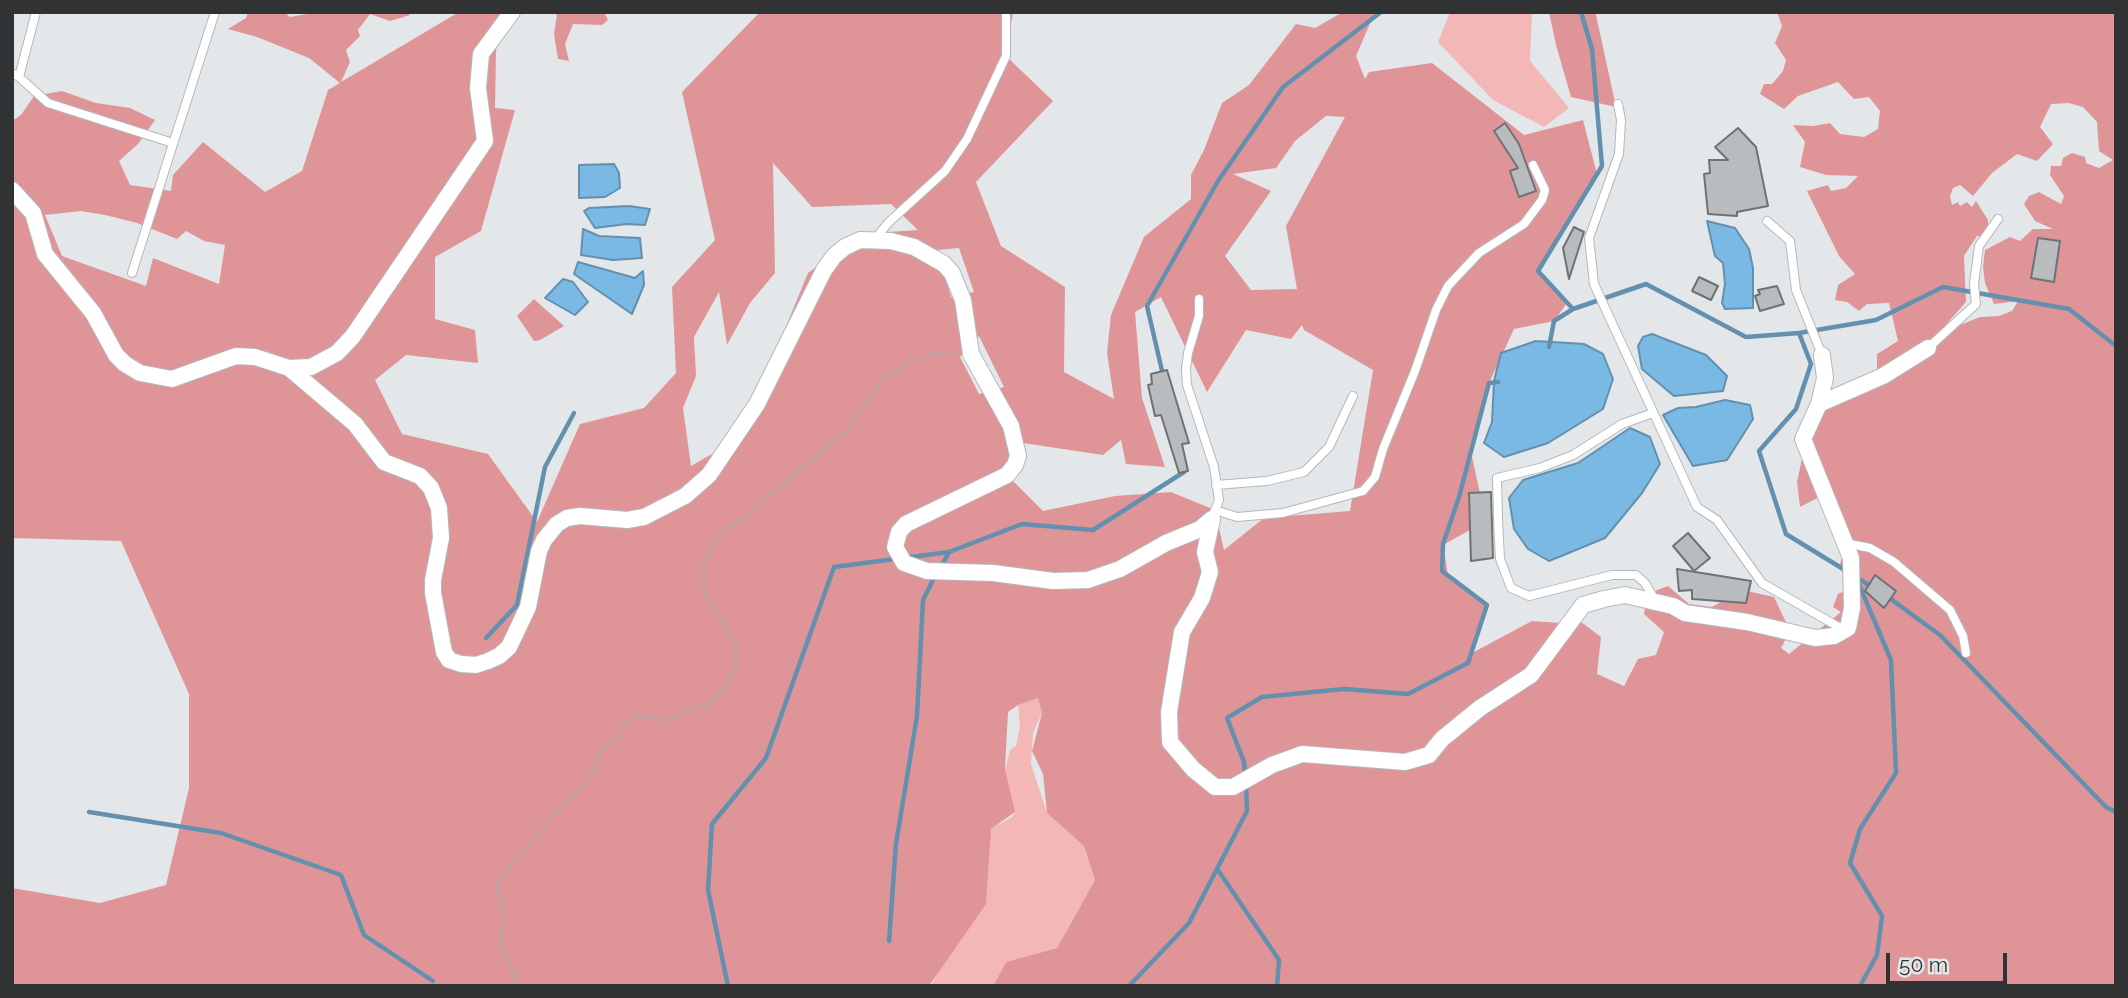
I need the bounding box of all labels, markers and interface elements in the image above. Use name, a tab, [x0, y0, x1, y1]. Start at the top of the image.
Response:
scale bar	[1890, 939, 2011, 983]
text: 50 m	[1899, 952, 1948, 977]

